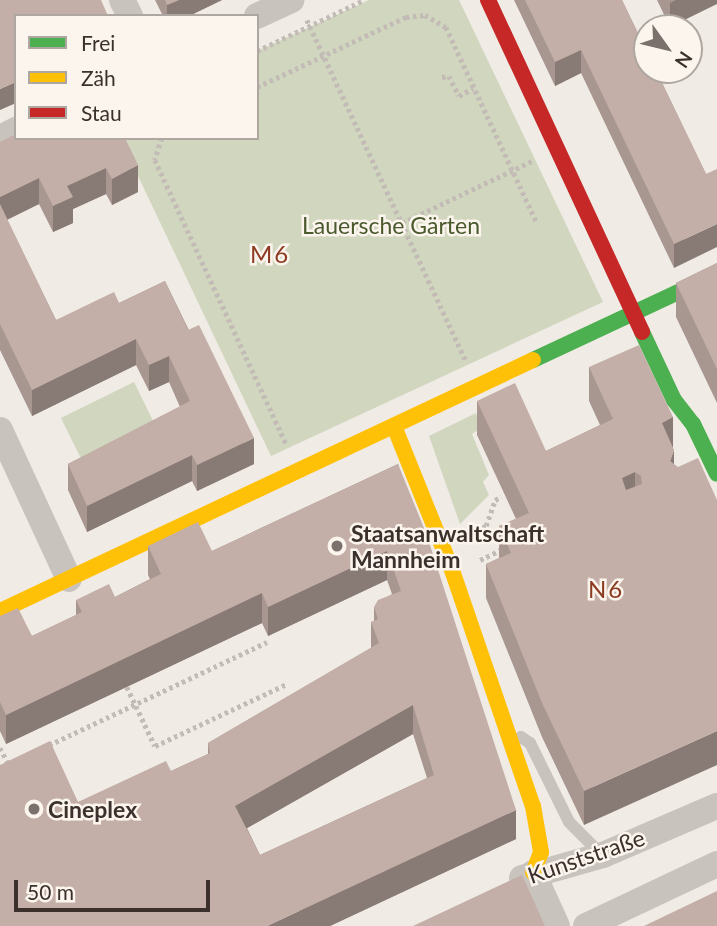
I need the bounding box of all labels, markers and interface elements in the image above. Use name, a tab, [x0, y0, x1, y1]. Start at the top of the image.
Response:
legend	[14, 14, 259, 140]
north arrow	[633, 14, 703, 84]
text: Frei	[81, 30, 115, 55]
text: N	[671, 47, 698, 72]
text: Zäh	[81, 65, 116, 90]
text: Stau	[81, 100, 122, 125]
park label: Lauersche Gärten	[302, 211, 480, 239]
district label: M6	[250, 240, 290, 268]
place label: Staatsanwaltschaft Mannheim	[351, 519, 544, 573]
marker: Staatsanwaltschaft Mannheim	[329, 538, 345, 554]
district label: N6	[588, 575, 624, 603]
place label: Cineplex	[48, 795, 137, 823]
marker: Cineplex	[26, 801, 42, 817]
street label: Kunststraße	[524, 823, 648, 889]
scale bar	[18, 866, 214, 910]
text: 50 m	[27, 879, 74, 904]

